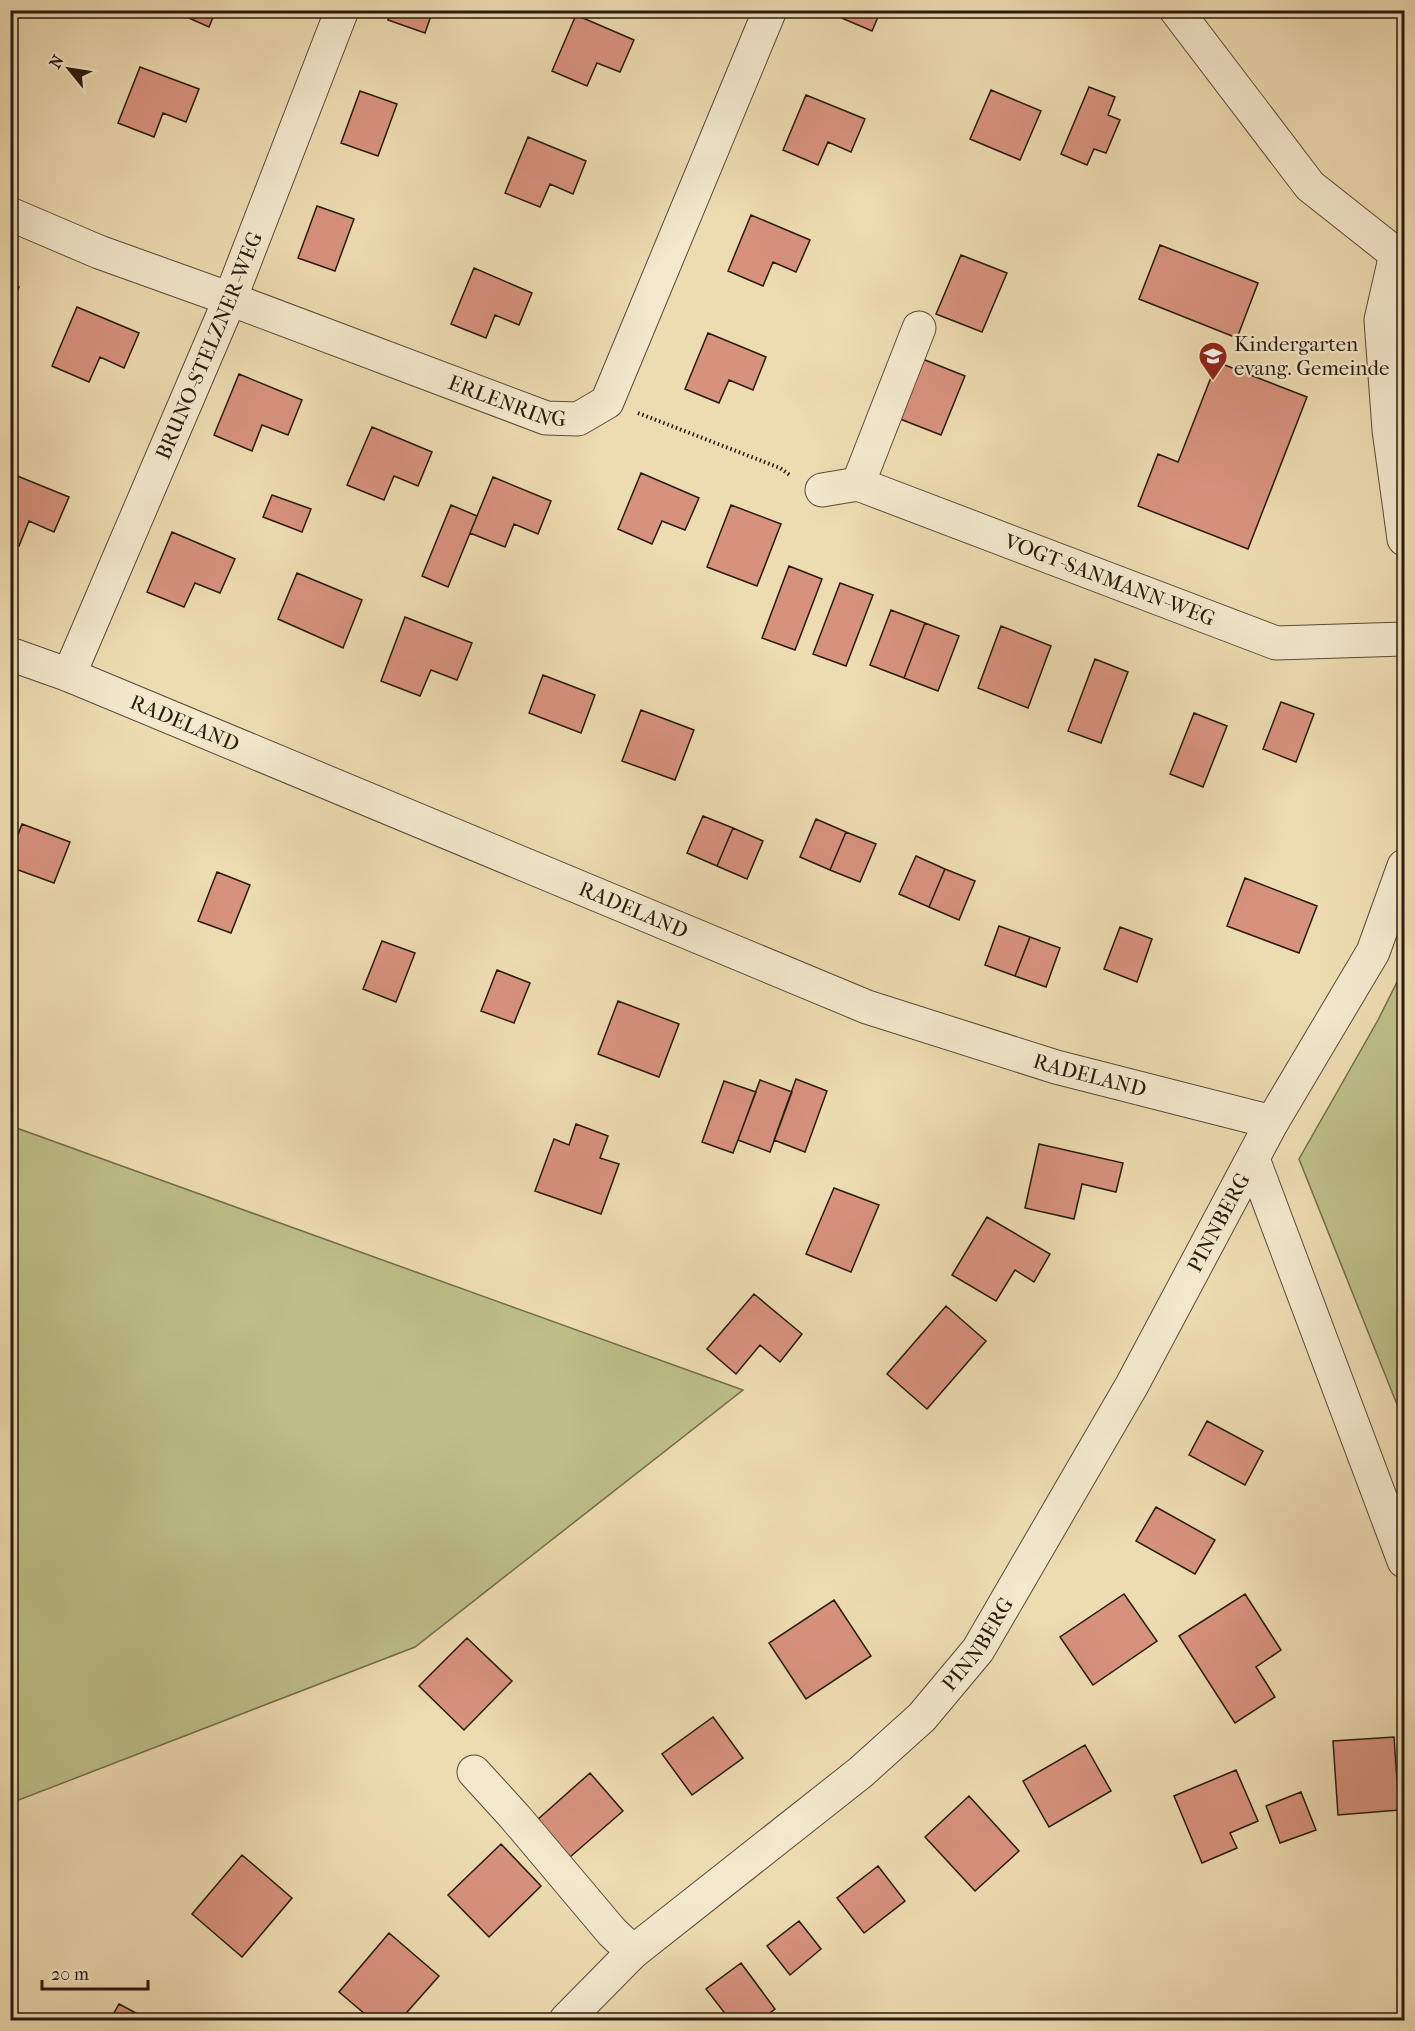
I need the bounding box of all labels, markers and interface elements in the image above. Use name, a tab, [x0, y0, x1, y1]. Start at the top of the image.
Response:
north arrow	[39, 39, 99, 99]
text: N	[45, 51, 68, 72]
street label: BRUNO-STELZNER-WEG	[151, 228, 267, 463]
place label: Kindergarten evang. Gemeinde	[1234, 332, 1389, 380]
school or university icon: Kindergarten evang. Gemeinde	[1197, 340, 1229, 382]
street label: ERLENRING	[445, 370, 567, 431]
street label: VOGT-SANMANN-WEG	[1000, 529, 1219, 631]
street label: RADELAND	[127, 690, 243, 757]
street label: RADELAND	[575, 876, 692, 943]
street label: RADELAND	[1030, 1049, 1149, 1102]
street label: PINNBERG	[1182, 1169, 1255, 1276]
street label: PINNBERG	[937, 1593, 1018, 1696]
scale bar	[42, 1953, 148, 1991]
text: 20 m	[51, 1964, 89, 1985]

